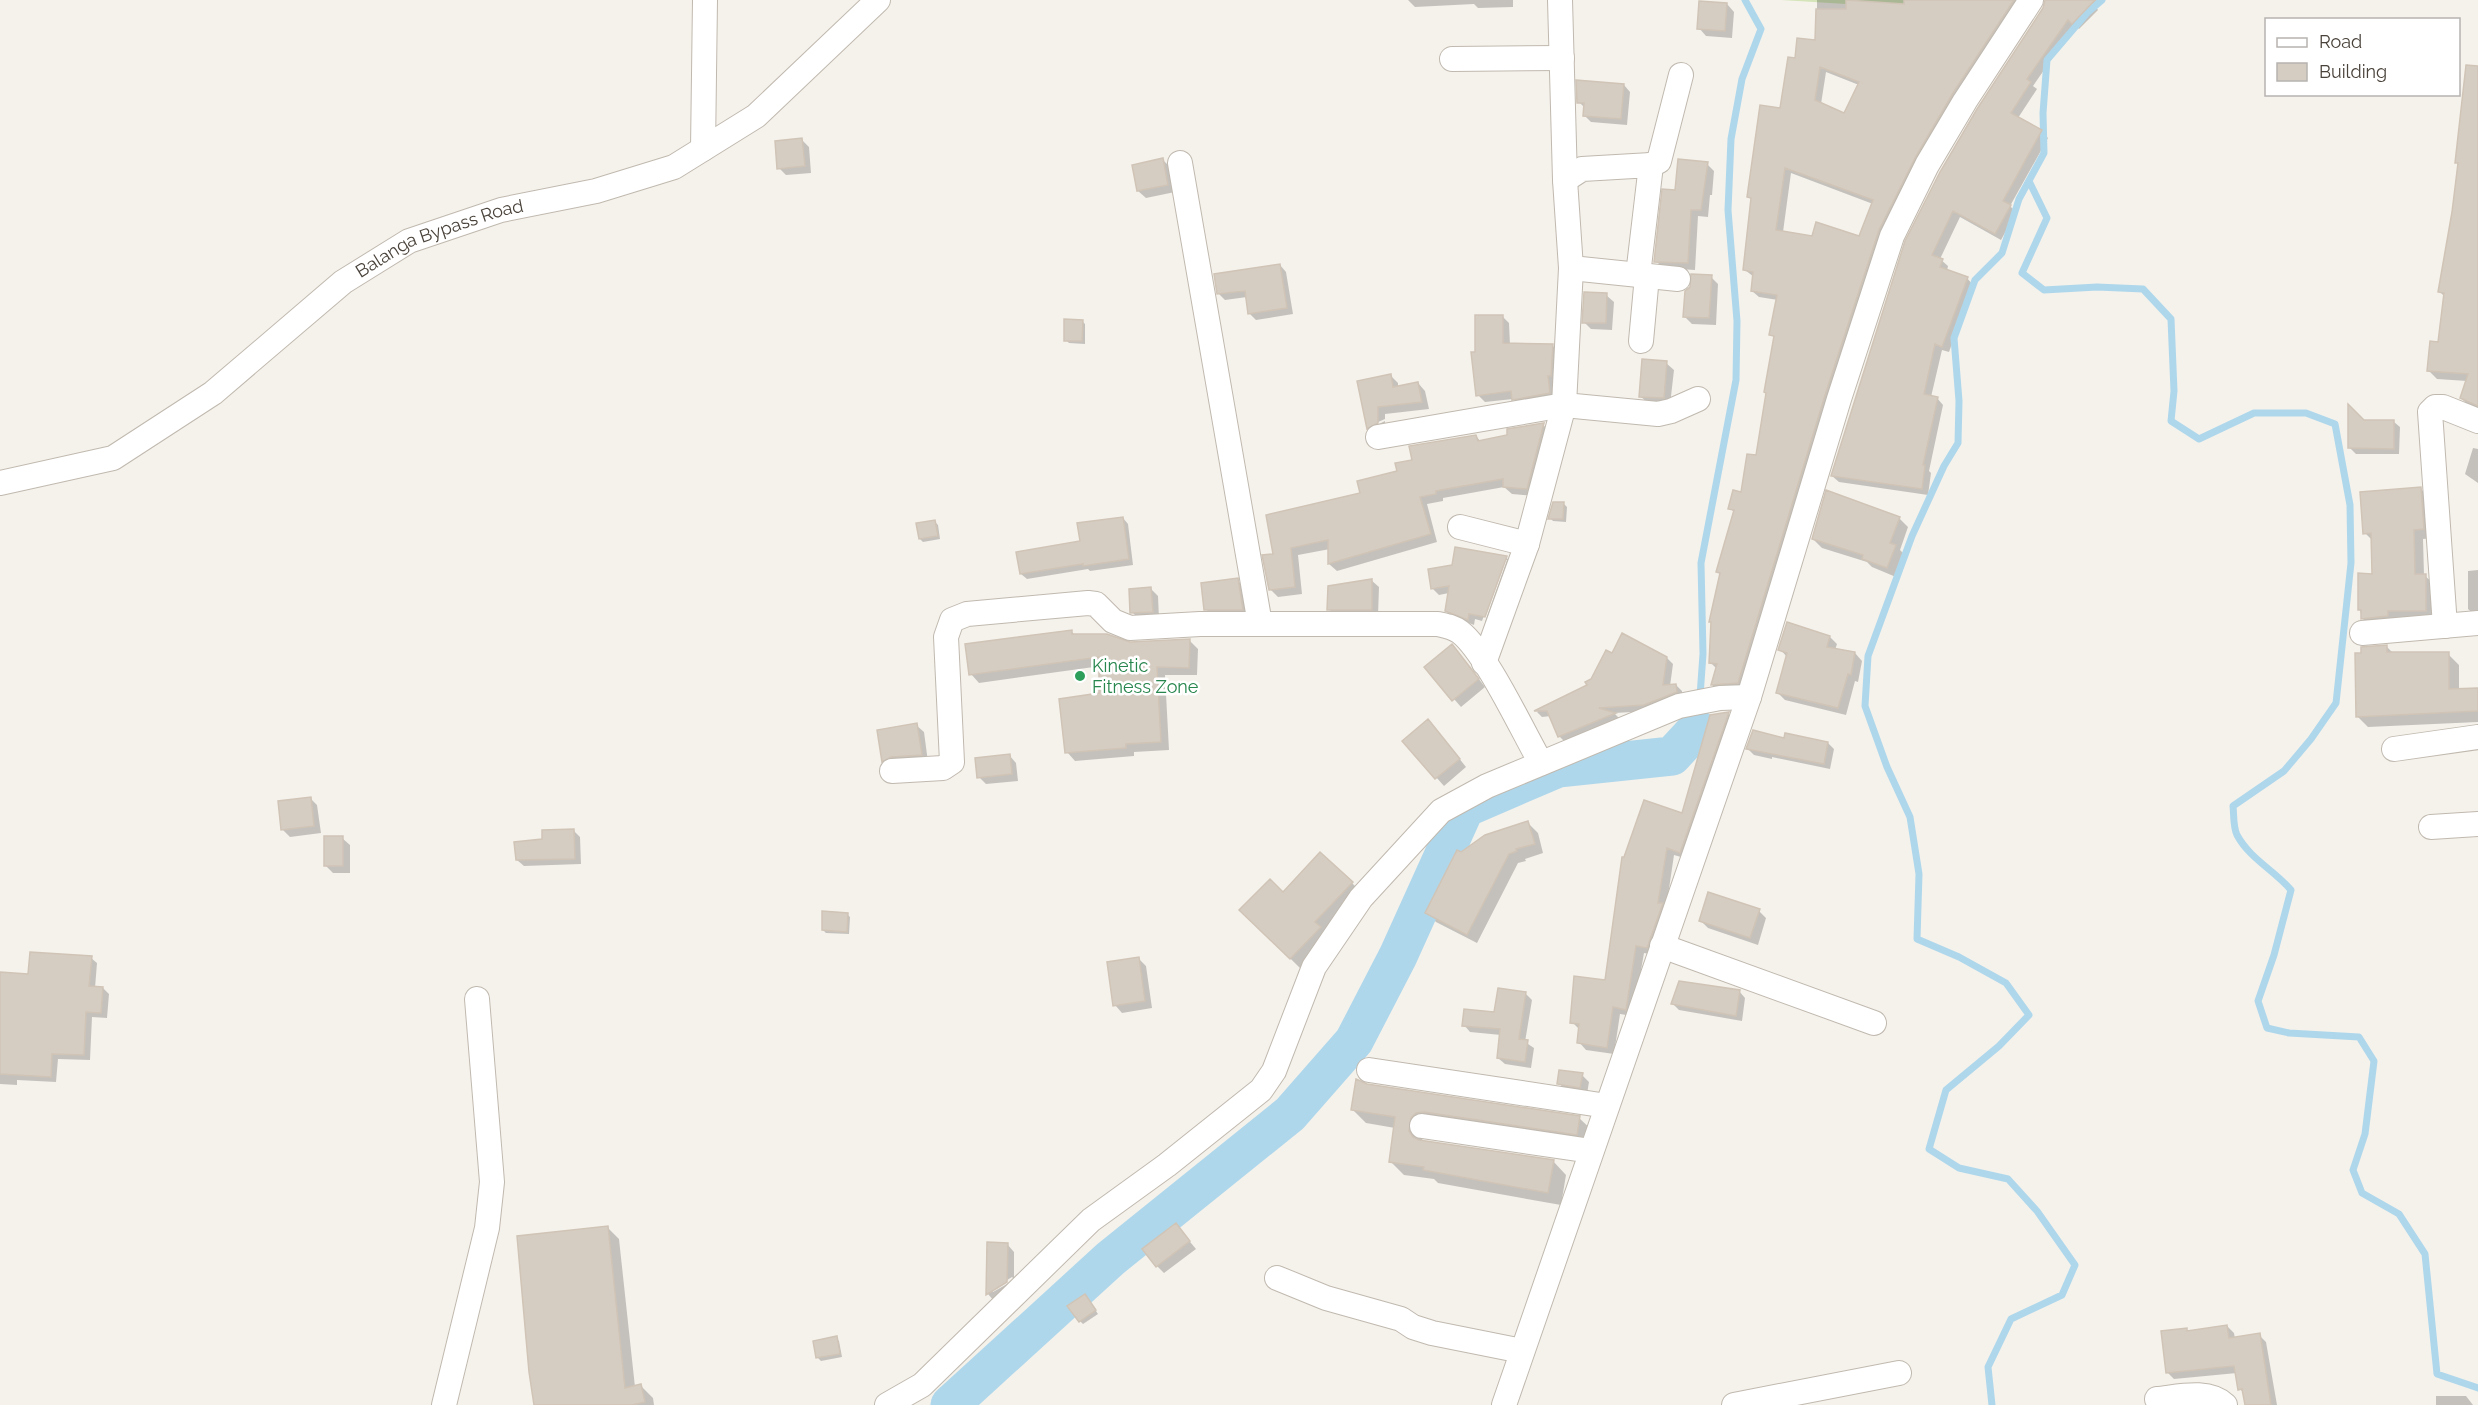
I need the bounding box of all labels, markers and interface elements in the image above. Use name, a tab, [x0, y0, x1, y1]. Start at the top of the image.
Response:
legend	[2265, 18, 2460, 96]
text: Road	[2319, 31, 2362, 52]
text: Building	[2319, 61, 2387, 82]
street label: Balanga Bypass Road	[352, 195, 525, 282]
place label: Kinetic Fitness Zone	[1092, 655, 1199, 697]
marker: Kinetic Fitness Zone	[1073, 669, 1087, 683]

